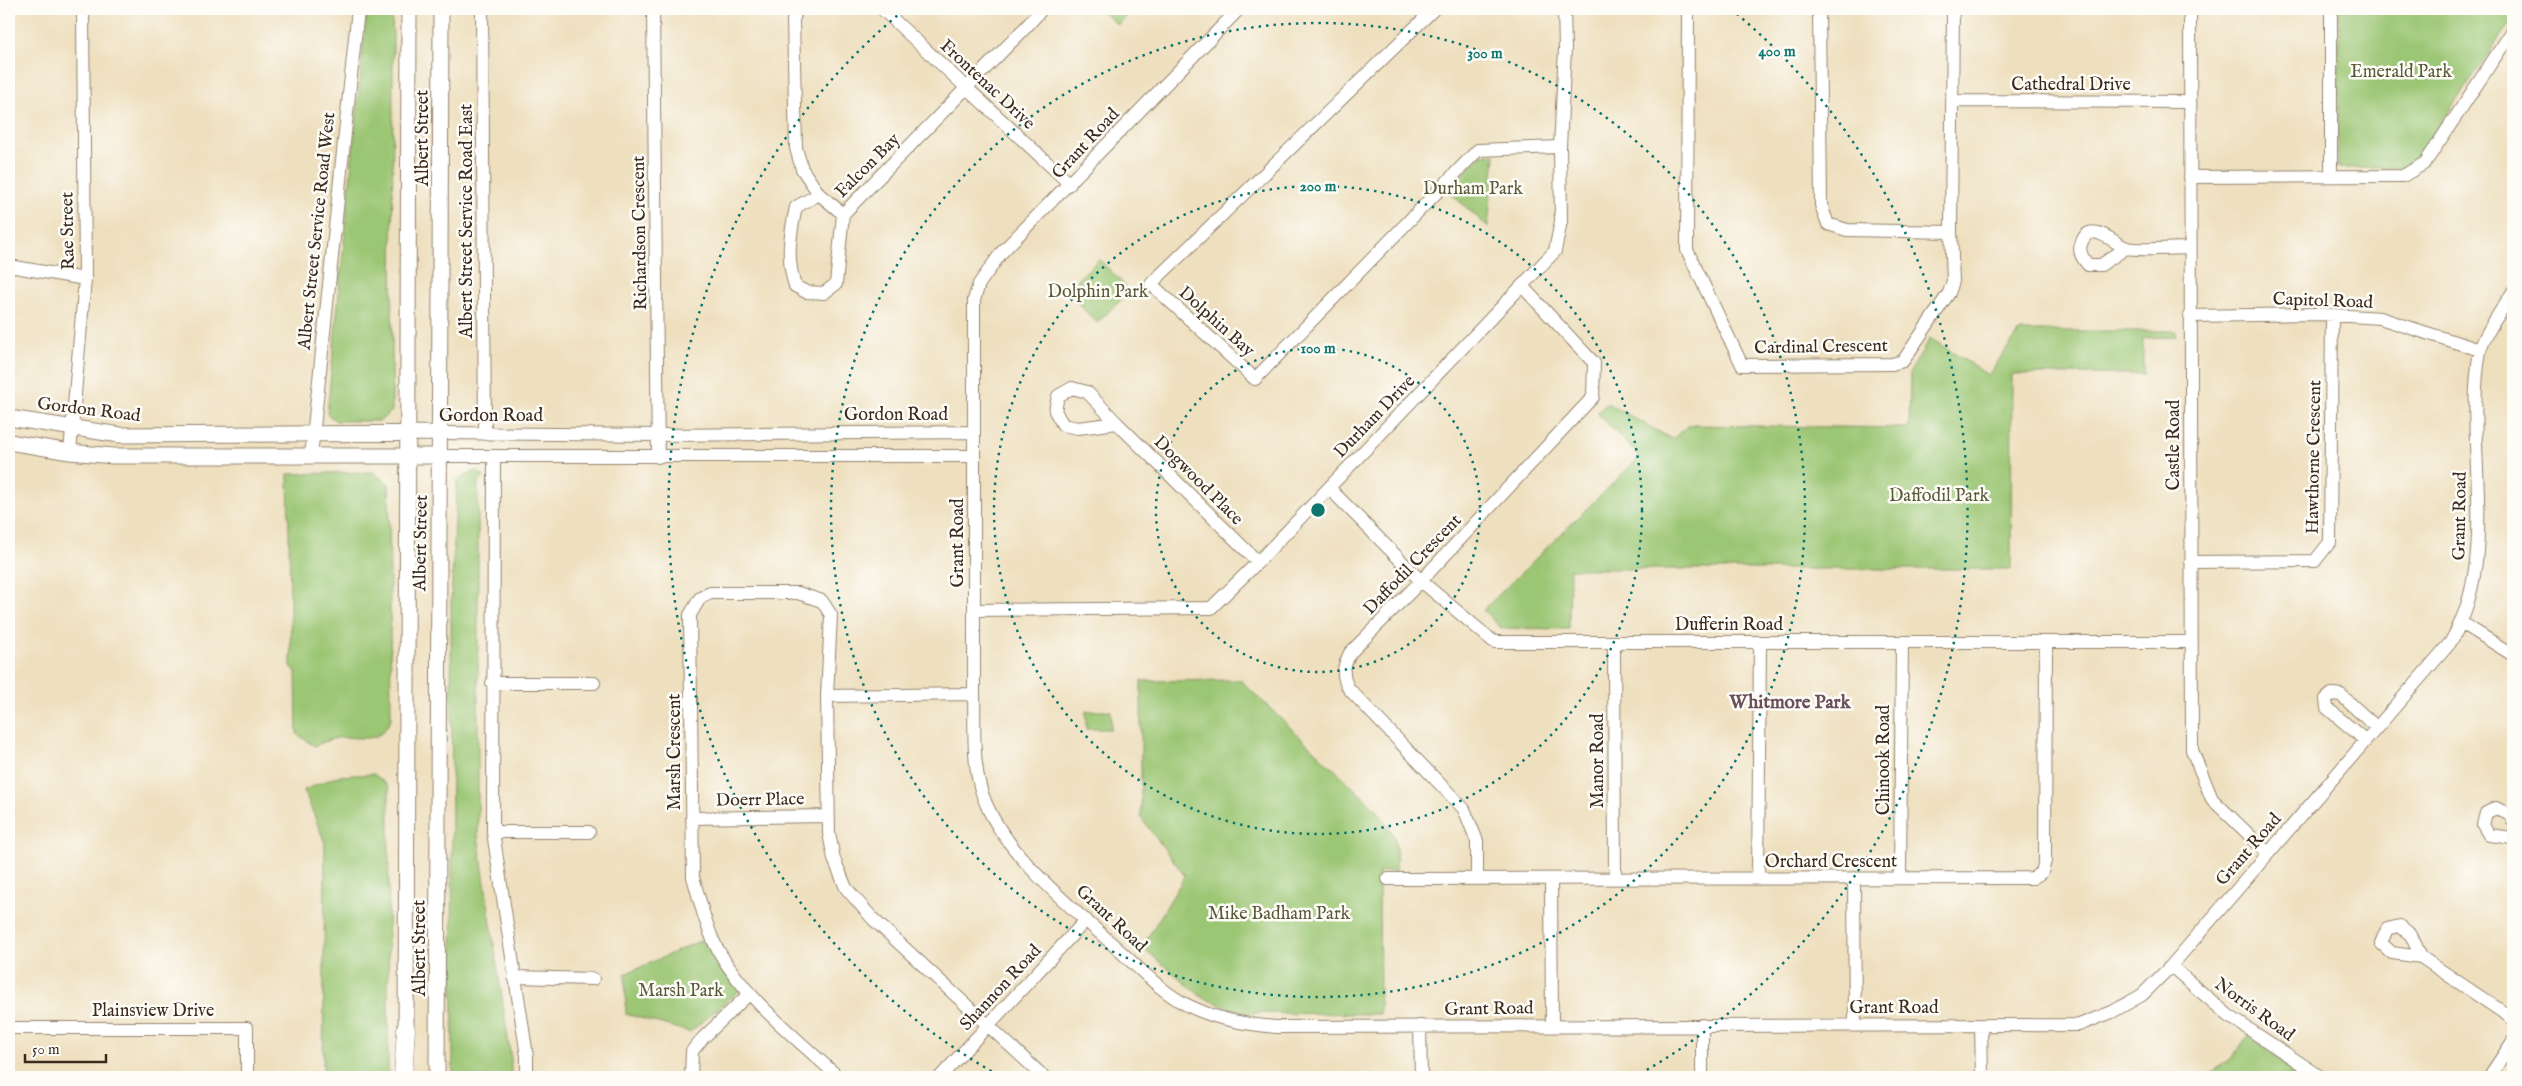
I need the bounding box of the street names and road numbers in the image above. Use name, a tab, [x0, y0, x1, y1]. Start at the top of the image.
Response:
street label: Frontenac Drive	[934, 35, 1040, 135]
street label: Cathedral Drive	[2011, 74, 2131, 97]
street label: Albert Street	[412, 90, 435, 187]
street label: Grant Road	[1047, 103, 1125, 184]
street label: Albert Street Service Road East	[456, 104, 479, 339]
street label: Albert Street Service Road West	[293, 111, 341, 352]
street label: Falcon Bay	[831, 128, 906, 204]
street label: Richardson Crescent	[628, 155, 653, 311]
street label: Rae Street	[56, 192, 81, 270]
street label: Dolphin Bay	[1173, 282, 1259, 363]
street label: Capitol Road	[2272, 288, 2374, 315]
street label: Cardinal Crescent	[1754, 335, 1888, 360]
street label: Durham Drive	[1329, 370, 1421, 464]
street label: Hawthorne Crescent	[2302, 380, 2327, 534]
street label: Gordon Road	[36, 393, 142, 428]
street label: Castle Road	[2163, 399, 2186, 490]
street label: Gordon Road	[844, 404, 948, 427]
street label: Gordon Road	[439, 405, 543, 428]
street label: Dogwood Place	[1148, 431, 1248, 531]
street label: Grant Road	[2448, 471, 2473, 561]
street label: Albert Street	[409, 495, 434, 592]
street label: Grant Road	[947, 498, 970, 588]
street label: Daffodil Crescent	[1359, 510, 1467, 620]
street label: Dufferin Road	[1675, 614, 1784, 637]
street label: Marsh Crescent	[664, 694, 687, 810]
street label: Chinook Road	[1873, 704, 1896, 815]
street label: Manor Road	[1587, 713, 1610, 809]
street label: Doerr Place	[715, 788, 805, 813]
street label: Grant Road	[2211, 809, 2287, 891]
street label: Orchard Crescent	[1765, 851, 1897, 874]
street label: Grant Road	[1071, 880, 1152, 958]
street label: Albert Street	[409, 900, 432, 997]
street label: Shannon Road	[955, 940, 1047, 1036]
street label: Norris Road	[2209, 973, 2299, 1047]
street label: Grant Road	[1444, 997, 1534, 1022]
street label: Grant Road	[1849, 997, 1939, 1020]
street label: Plainsview Drive	[92, 1000, 214, 1023]

